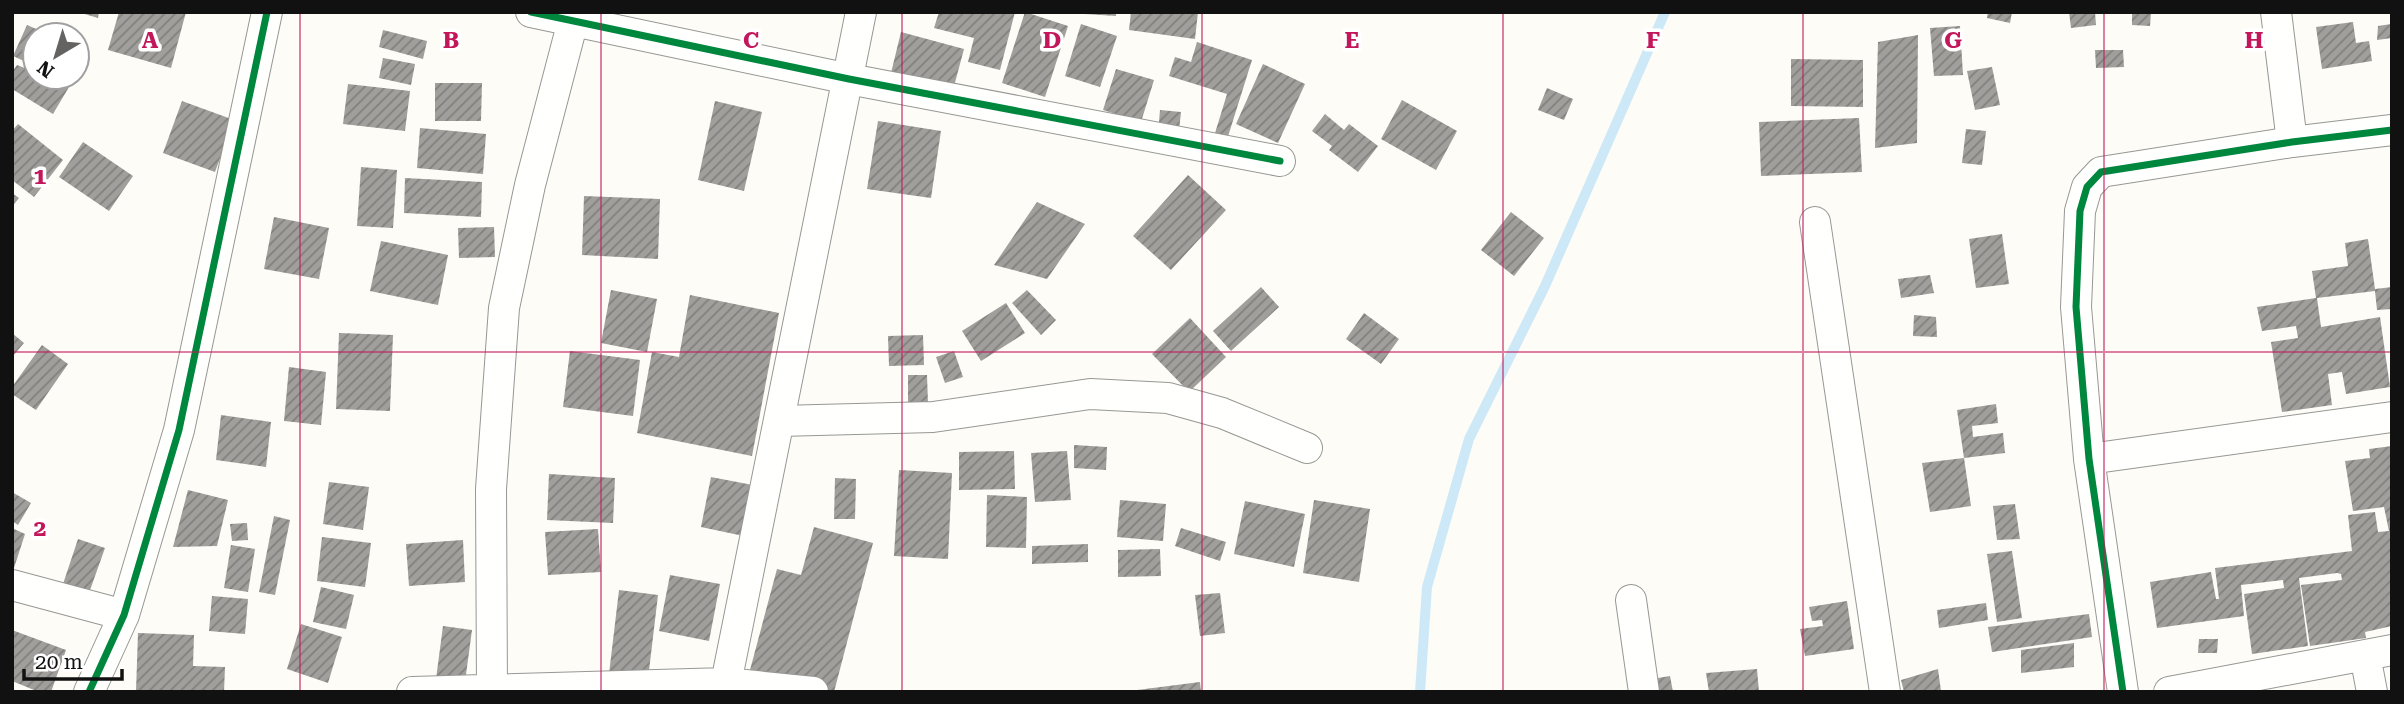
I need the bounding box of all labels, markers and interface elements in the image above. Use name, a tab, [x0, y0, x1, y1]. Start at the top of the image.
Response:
north arrow	[21, 21, 91, 91]
text: A	[142, 27, 159, 54]
text: B	[443, 27, 459, 54]
text: C	[743, 27, 759, 54]
text: D	[1043, 27, 1061, 54]
text: E	[1345, 27, 1359, 54]
text: F	[1646, 27, 1660, 54]
text: G	[1944, 27, 1962, 54]
text: H	[2245, 27, 2264, 54]
text: N	[33, 55, 59, 83]
text: 1	[34, 163, 47, 190]
text: 2	[34, 515, 46, 542]
scale bar	[24, 638, 122, 682]
text: 20 m	[35, 650, 83, 674]

